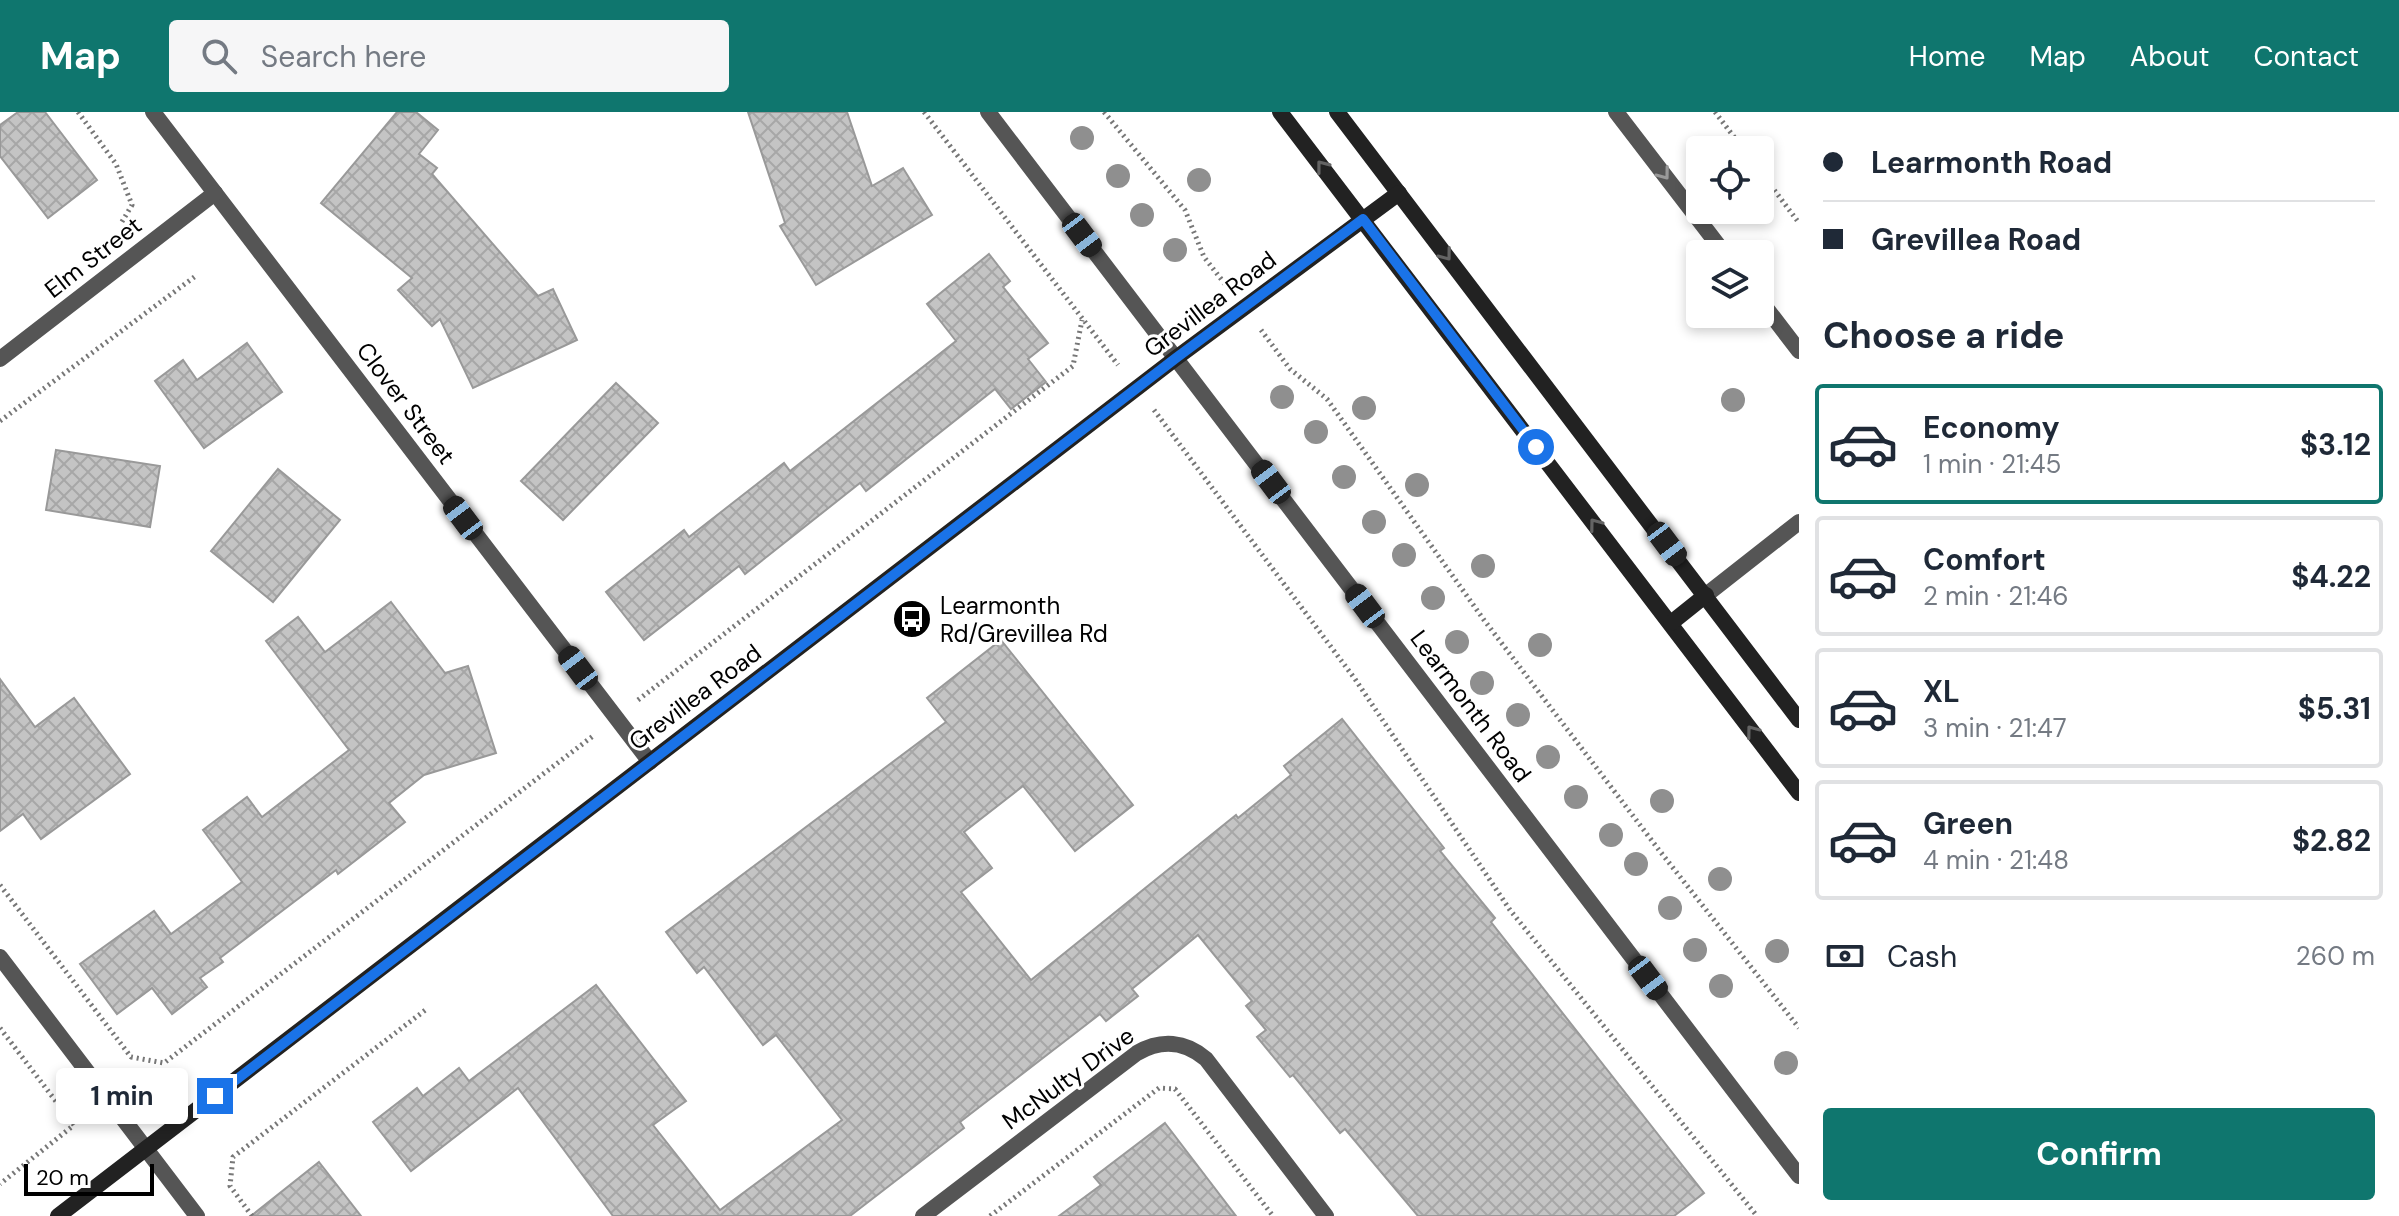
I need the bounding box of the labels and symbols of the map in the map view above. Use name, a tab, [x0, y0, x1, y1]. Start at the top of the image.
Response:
one-way arrow	[1317, 160, 1331, 175]
one-way arrow	[1654, 165, 1668, 180]
street label: Elm Street	[38, 209, 148, 305]
car	[1058, 209, 1106, 261]
street label: Grevillea Road	[1138, 244, 1282, 364]
one-way arrow	[1437, 247, 1451, 261]
street label: Clover Street	[350, 336, 462, 470]
route start	[1518, 429, 1554, 465]
car	[1247, 456, 1295, 508]
car	[439, 492, 487, 544]
one-way arrow	[1590, 518, 1604, 533]
car	[1643, 518, 1691, 570]
car	[1341, 580, 1389, 632]
place label: Learmonth Rd/Grevillea Rd	[940, 590, 1108, 649]
bus stop icon: Learmonth Rd/Grevillea Rd	[891, 598, 933, 640]
street label: Learmonth Road	[1404, 624, 1538, 788]
street label: Grevillea Road	[623, 637, 767, 757]
car	[554, 642, 602, 694]
one-way arrow	[1747, 725, 1762, 740]
car	[1624, 952, 1672, 1004]
street label: McNulty Drive	[996, 1020, 1140, 1136]
callout: 1 min	[55, 1068, 187, 1124]
route end	[197, 1078, 233, 1114]
scale bar	[24, 1160, 154, 1196]

